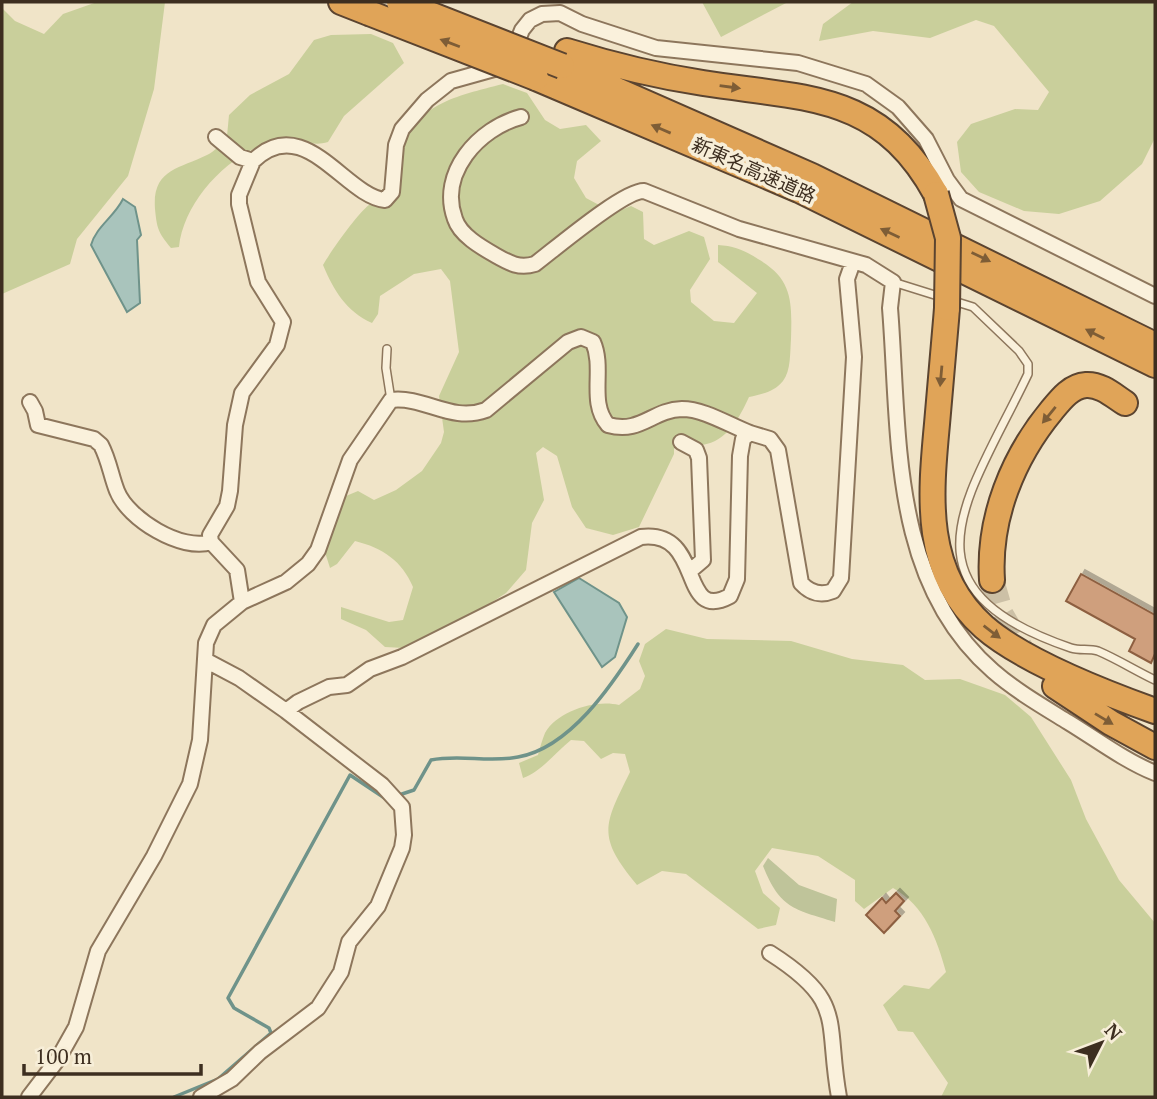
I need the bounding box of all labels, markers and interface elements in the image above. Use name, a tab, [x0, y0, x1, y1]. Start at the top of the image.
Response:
one-way arrow	[440, 38, 461, 49]
one-way arrow	[719, 81, 741, 92]
one-way arrow	[651, 123, 671, 135]
street label: 新東名高速道路	[688, 131, 820, 208]
one-way arrow	[880, 227, 901, 238]
one-way arrow	[971, 251, 991, 263]
one-way arrow	[1084, 328, 1104, 340]
one-way arrow	[935, 365, 946, 387]
one-way arrow	[1041, 405, 1056, 423]
one-way arrow	[983, 625, 1001, 640]
one-way arrow	[1094, 712, 1114, 725]
north arrow	[1066, 1008, 1136, 1078]
text: N	[1100, 1018, 1129, 1045]
scale bar	[24, 1032, 201, 1076]
text: 100 m	[35, 1042, 92, 1070]

